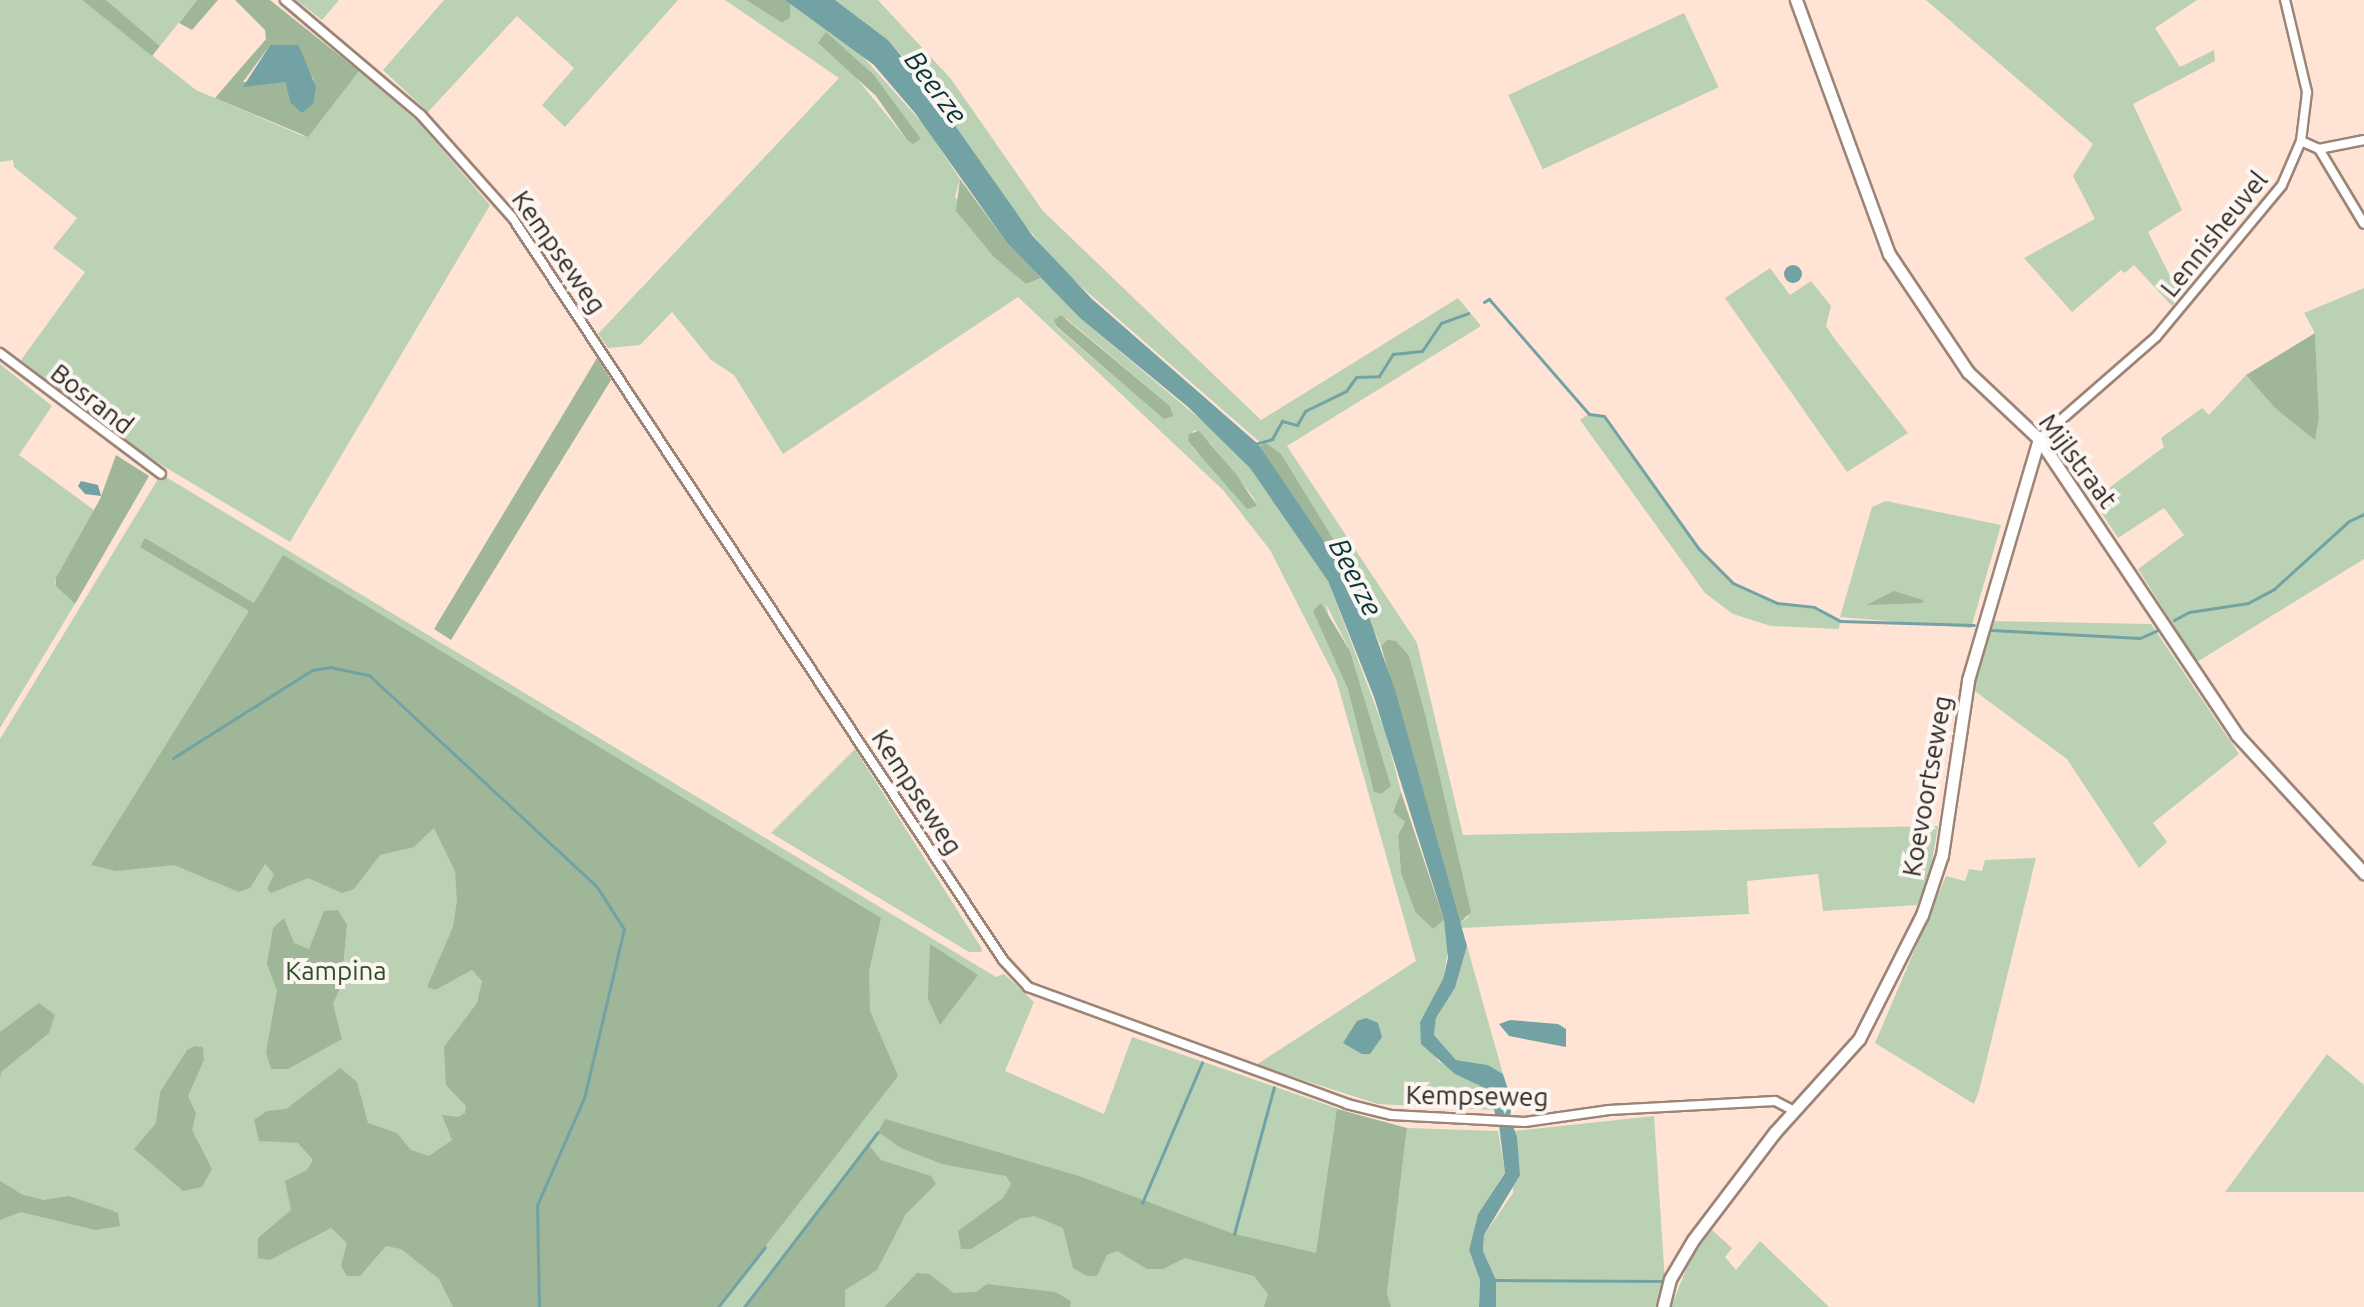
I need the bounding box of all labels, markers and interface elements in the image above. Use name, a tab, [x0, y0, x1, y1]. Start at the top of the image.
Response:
water label: Beerze	[898, 44, 974, 130]
street label: Lennisheuvel	[2154, 165, 2274, 303]
street label: Kempseweg	[505, 185, 613, 319]
street label: Bosrand	[44, 357, 140, 441]
street label: Mijlstraat	[2032, 408, 2124, 514]
water label: Beerze	[1322, 532, 1390, 622]
street label: Koevoortseweg	[1896, 693, 1958, 879]
street label: Kempseweg	[865, 724, 969, 860]
park label: Kampina	[285, 955, 387, 987]
street label: Kempseweg	[1405, 1079, 1549, 1113]

